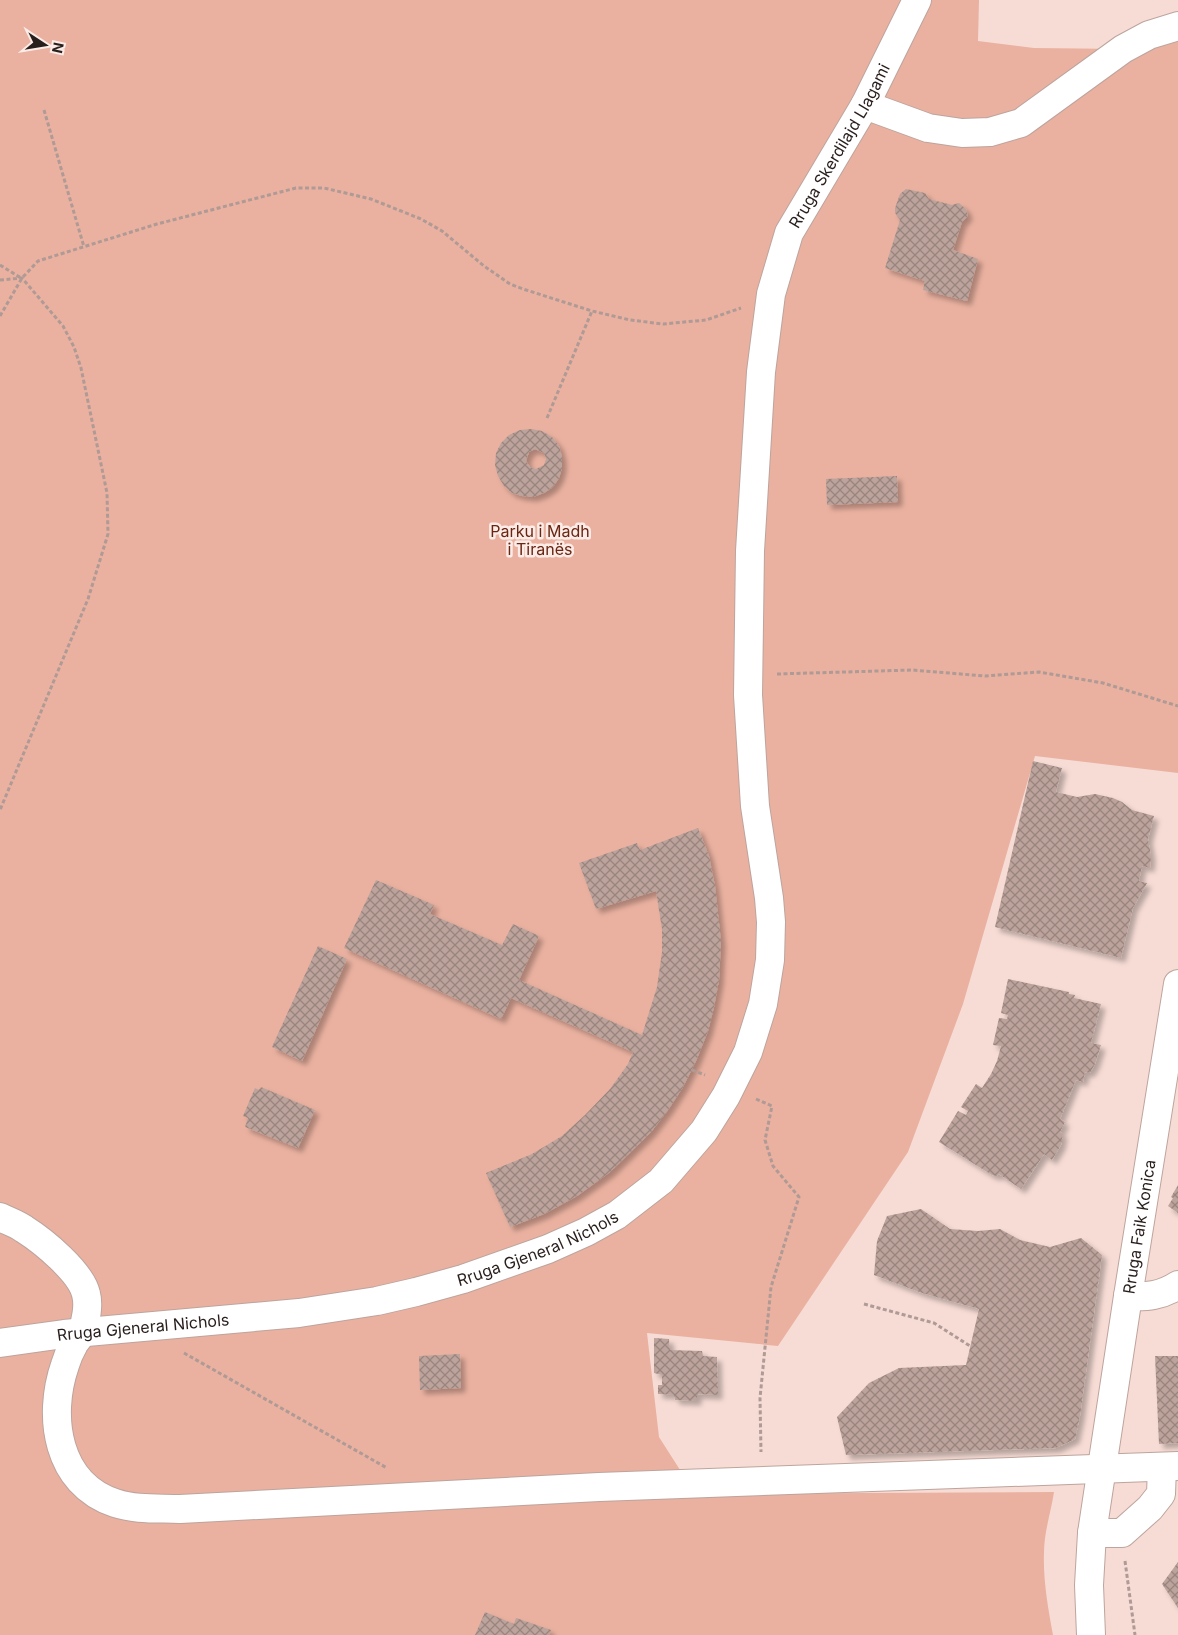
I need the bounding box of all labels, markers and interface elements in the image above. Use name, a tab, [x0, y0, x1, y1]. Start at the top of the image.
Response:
north arrow	[20, 20, 70, 70]
text: N	[49, 41, 68, 55]
street label: Rruga Skerdilajd Llagami	[784, 60, 894, 232]
park label: Parku i Madh i Tiranës	[490, 521, 590, 559]
street label: Rruga Faik Konica	[1118, 1158, 1160, 1295]
street label: Rruga Gjeneral Nichols	[455, 1206, 622, 1290]
street label: Rruga Gjeneral Nichols	[56, 1309, 230, 1345]

